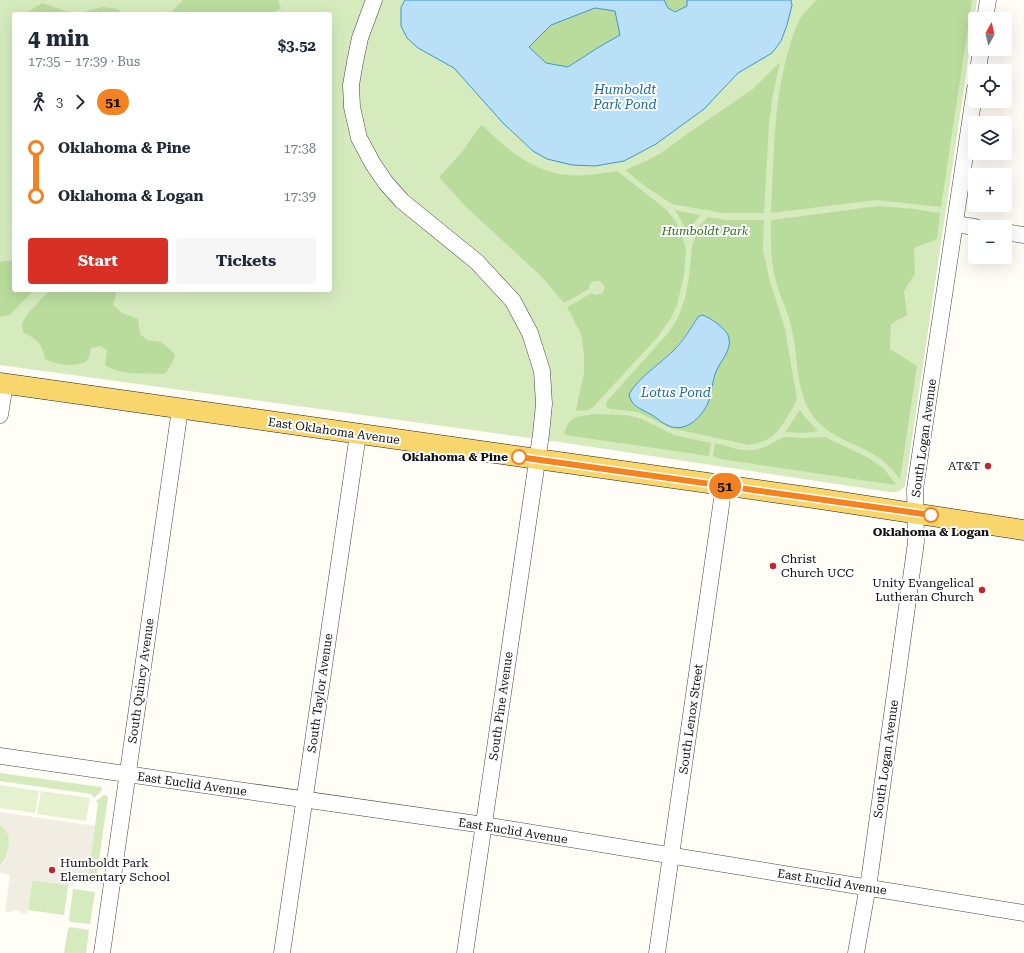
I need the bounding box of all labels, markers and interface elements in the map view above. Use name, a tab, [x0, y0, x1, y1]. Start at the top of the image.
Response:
north arrow	[968, 12, 1012, 56]
map controls	[968, 12, 1012, 264]
text: 4 min	[28, 26, 89, 51]
text: $3.52	[278, 37, 316, 55]
text: 17:35 – 17:39 · Bus	[28, 54, 140, 69]
button: locate	[968, 64, 1012, 108]
water label: Humboldt Park Pond	[592, 82, 657, 112]
icon: walk	[28, 91, 50, 113]
icon: forward	[69, 91, 91, 113]
text: 51	[105, 94, 121, 110]
text: 3	[56, 95, 63, 110]
button: layers	[968, 116, 1012, 160]
text: Oklahoma & Pine	[58, 139, 191, 157]
text: 17:38	[284, 141, 316, 156]
button: +	[968, 168, 1012, 212]
text: Oklahoma & Logan	[58, 187, 203, 205]
text: 17:39	[284, 189, 316, 204]
button: −	[968, 220, 1012, 264]
park label: Humboldt Park	[661, 224, 749, 238]
button: Start	[28, 238, 168, 284]
button: Tickets	[176, 238, 316, 284]
street label: South Logan Avenue	[909, 377, 939, 498]
water label: Lotus Pond	[640, 385, 711, 400]
street label: East Oklahoma Avenue	[267, 415, 401, 447]
marker: Oklahoma & Pine	[511, 449, 527, 465]
place label: Oklahoma & Pine	[402, 450, 508, 464]
place label: AT&T	[948, 459, 980, 473]
marker: AT&T	[983, 461, 993, 471]
line badge: 51	[707, 473, 743, 499]
text: 51	[717, 478, 733, 494]
marker: Oklahoma & Logan	[923, 507, 939, 523]
place label: Oklahoma & Logan	[873, 525, 989, 539]
place label: Christ Church UCC	[781, 552, 854, 580]
marker: Christ Church UCC	[768, 561, 778, 571]
place label: Unity Evangelical Lutheran Church	[872, 576, 974, 604]
marker: Unity Evangelical Lutheran Church	[977, 585, 987, 595]
street label: South Quincy Avenue	[125, 617, 157, 745]
street label: South Taylor Avenue	[305, 632, 335, 754]
street label: South Pine Avenue	[486, 650, 516, 761]
street label: South Lenox Street	[676, 662, 706, 775]
street label: South Logan Avenue	[871, 698, 901, 819]
street label: East Euclid Avenue	[136, 769, 248, 799]
street label: East Euclid Avenue	[457, 815, 569, 847]
place label: Humboldt Park Elementary School	[60, 856, 170, 884]
marker: Humboldt Park Elementary School	[47, 865, 57, 875]
street label: East Euclid Avenue	[776, 866, 888, 898]

